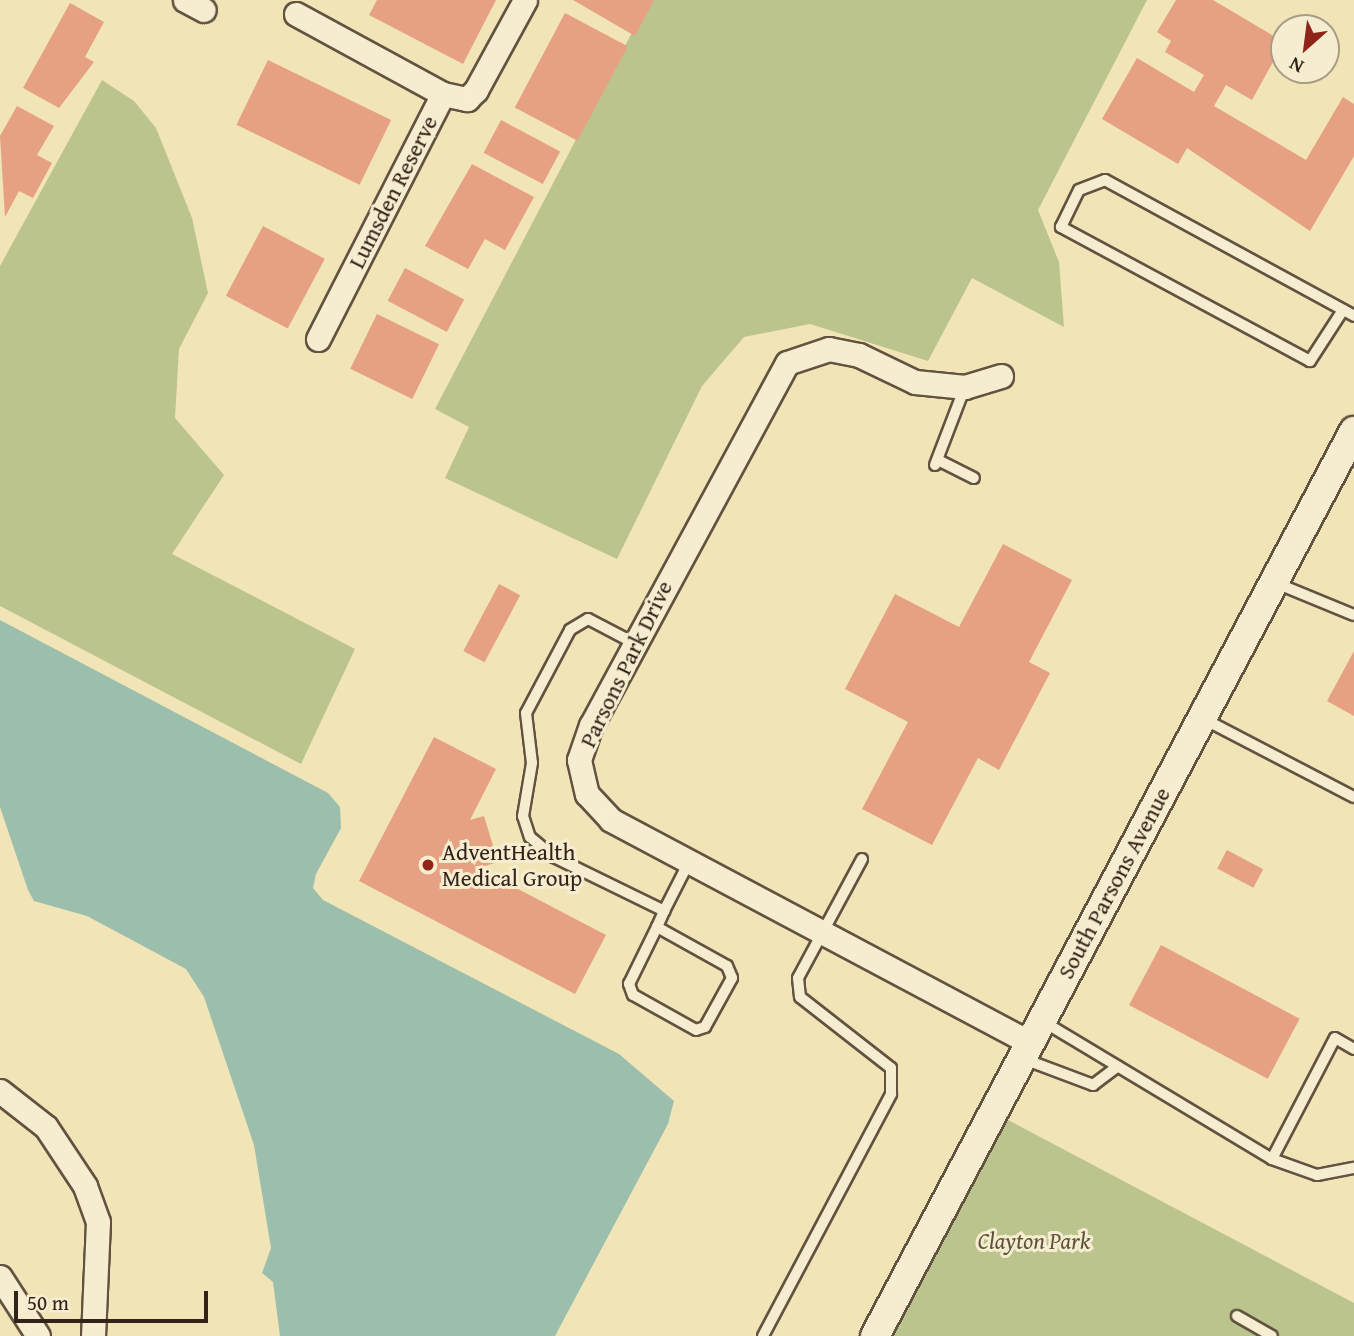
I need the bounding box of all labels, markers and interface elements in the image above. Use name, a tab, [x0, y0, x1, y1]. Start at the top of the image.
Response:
north arrow	[1270, 14, 1340, 84]
text: N	[1284, 50, 1308, 81]
street label: Lumsden Reserve	[343, 111, 443, 273]
street label: Parsons Park Drive	[574, 576, 678, 752]
street label: South Parsons Avenue	[1052, 783, 1176, 983]
place label: AdventHealth Medical Group	[442, 838, 582, 892]
marker: AdventHealth Medical Group	[420, 857, 436, 873]
park label: Clayton Park	[978, 1227, 1090, 1255]
scale bar	[18, 1276, 212, 1320]
text: 50 m	[27, 1287, 69, 1318]

